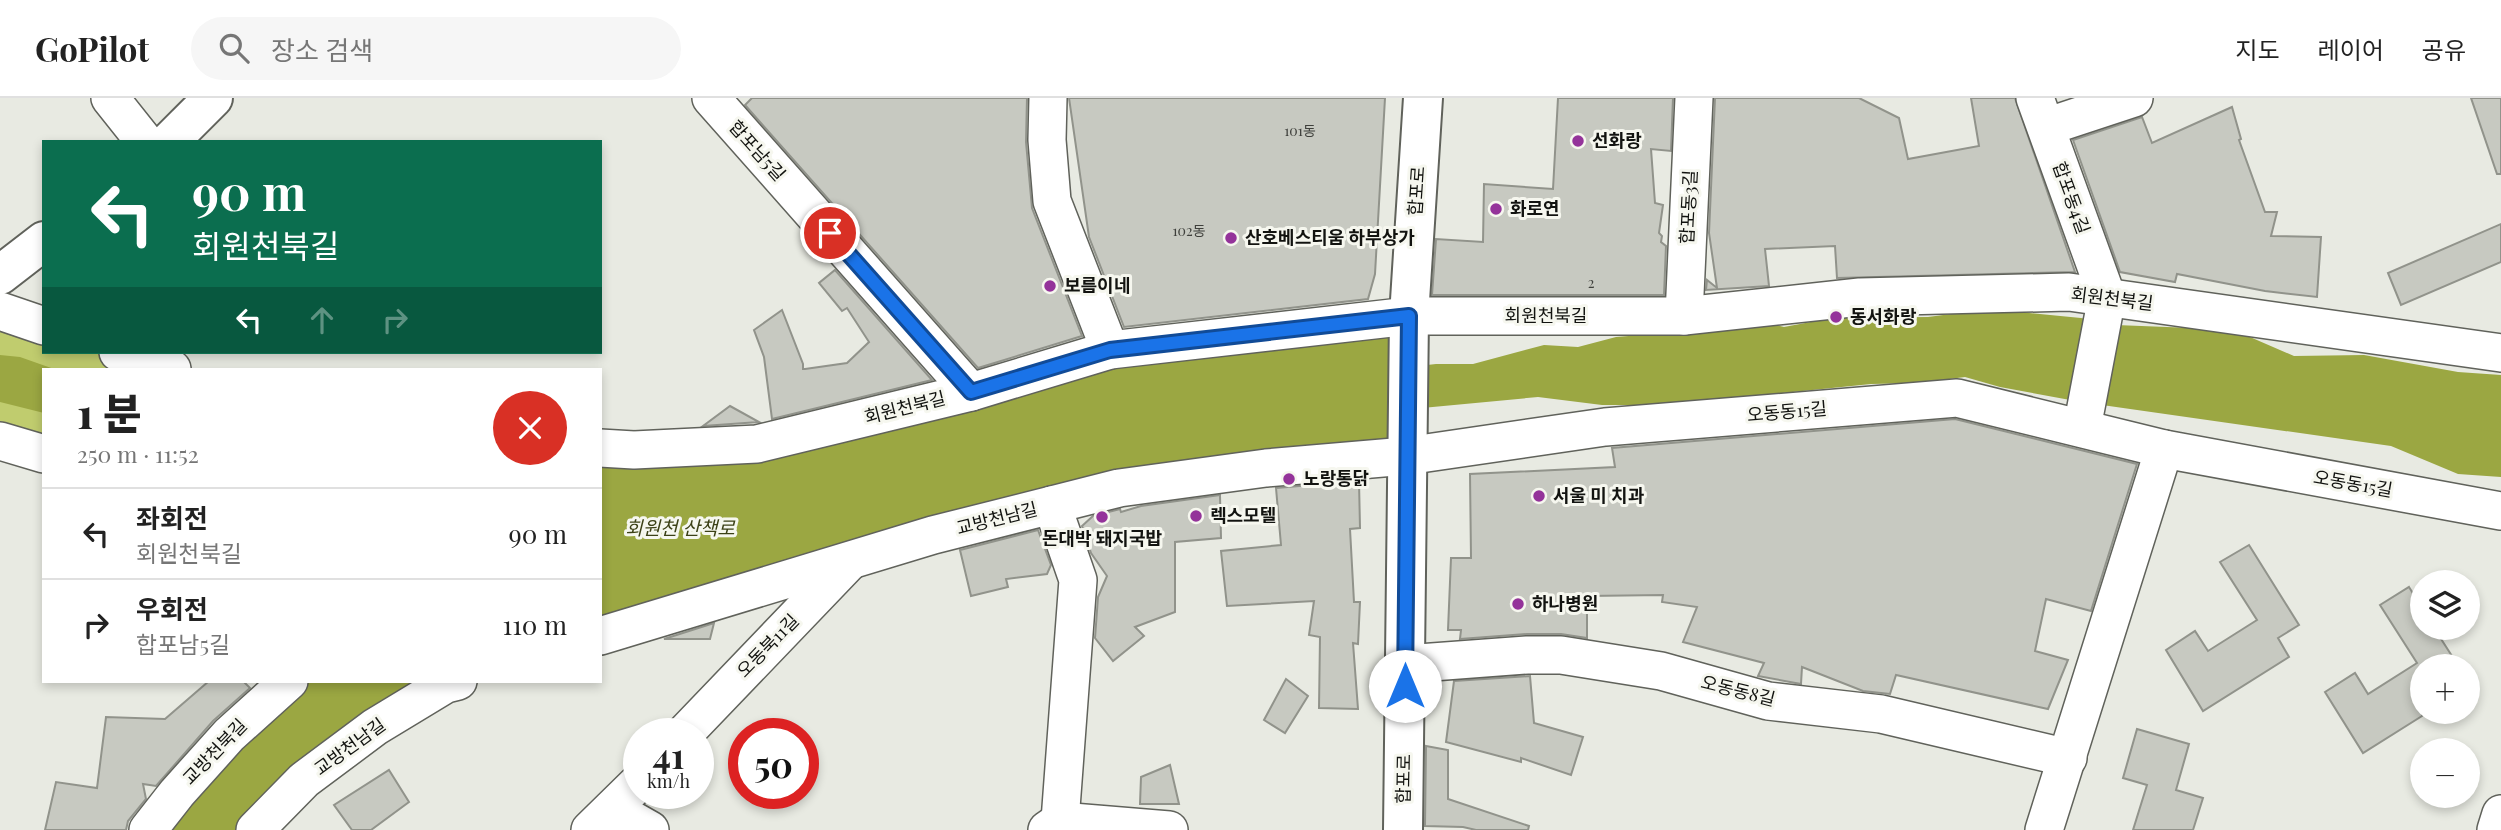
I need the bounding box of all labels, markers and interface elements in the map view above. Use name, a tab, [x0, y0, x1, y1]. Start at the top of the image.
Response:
search box	[191, 17, 681, 80]
text: GoPilot	[35, 26, 149, 70]
icon: search	[215, 29, 253, 67]
text: 장소 검색	[271, 32, 373, 67]
text: 지도	[2235, 33, 2280, 65]
text: 레이어	[2318, 33, 2384, 65]
text: 공유	[2422, 33, 2466, 65]
street label: 합포남5길	[724, 115, 791, 186]
house number: 101동	[1284, 121, 1316, 140]
place label: 선화랑	[1592, 128, 1642, 152]
marker: 선화랑	[1570, 133, 1586, 149]
text: 90 m	[192, 158, 306, 223]
street label: 합포동4길	[2048, 158, 2096, 237]
street label: 합포로	[1402, 165, 1430, 217]
icon: left	[77, 168, 168, 259]
street label: 합포동3길	[1674, 169, 1702, 245]
place label: 화로연	[1510, 196, 1560, 220]
marker: 화로연	[1488, 201, 1504, 217]
pin	[800, 203, 860, 263]
icon: arrive	[811, 214, 849, 252]
house number: 102동	[1172, 221, 1206, 240]
text: 회원천북길	[192, 223, 339, 266]
place label: 산호베스티움 하부상가	[1245, 225, 1415, 249]
marker: 산호베스티움 하부상가	[1223, 230, 1239, 246]
place label: 보름이네	[1064, 273, 1130, 297]
house number: 2	[1588, 273, 1595, 292]
marker: 보름이네	[1042, 278, 1058, 294]
street label: 회원천북길	[2070, 281, 2155, 315]
icon: left	[230, 301, 268, 339]
icon: ahead	[303, 301, 341, 339]
icon: right	[376, 301, 414, 339]
street label: 회원천북길	[1505, 303, 1587, 327]
place label: 동서화랑	[1850, 304, 1917, 328]
marker: 동서화랑	[1828, 309, 1844, 325]
text: 1 분	[77, 384, 142, 440]
street label: 회원천북길	[862, 385, 948, 429]
button: close	[493, 391, 567, 465]
street label: 오동동15길	[1746, 396, 1828, 426]
text: 250 m · 11:52	[77, 438, 199, 469]
street label: 오동동15길	[2312, 464, 2395, 502]
place label: 노랑통닭	[1303, 466, 1369, 490]
marker: 노랑통닭	[1281, 471, 1297, 487]
place label: 서울 미 치과	[1553, 483, 1645, 507]
marker: 서울 미 치과	[1531, 488, 1547, 504]
street label: 교방천남길	[954, 496, 1040, 540]
text: 좌회전	[136, 500, 208, 535]
place label: 렉스모텔	[1210, 503, 1276, 527]
marker: 렉스모텔	[1188, 508, 1204, 524]
marker: 돈대박 돼지국밥	[1094, 509, 1110, 525]
water label: 회원천 산책로	[625, 514, 736, 540]
icon: left	[77, 515, 115, 553]
text: 90 m	[509, 516, 567, 551]
place label: 돈대박 돼지국밥	[1042, 526, 1162, 550]
text: 회원천북길	[136, 537, 242, 568]
map controls	[2410, 570, 2480, 808]
button: layers	[2410, 570, 2480, 640]
text: 우회전	[136, 591, 208, 626]
place label: 하나병원	[1532, 591, 1598, 615]
marker: 하나병원	[1510, 596, 1526, 612]
icon: right	[77, 606, 115, 644]
text: 110 m	[503, 607, 567, 642]
street label: 오동북11길	[731, 608, 804, 682]
text: 합포남5길	[136, 628, 230, 659]
position arrow	[1368, 649, 1442, 723]
button: +	[2410, 654, 2480, 724]
street label: 오동동8길	[1699, 669, 1778, 711]
street label: 교방천남길	[309, 712, 390, 780]
street label: 교방천북길	[177, 713, 252, 789]
speed limit sign: 50	[728, 718, 819, 809]
text: 41	[653, 731, 684, 778]
button: −	[2410, 738, 2480, 808]
street label: 합포로	[1391, 754, 1415, 804]
text: km/h	[647, 769, 690, 793]

